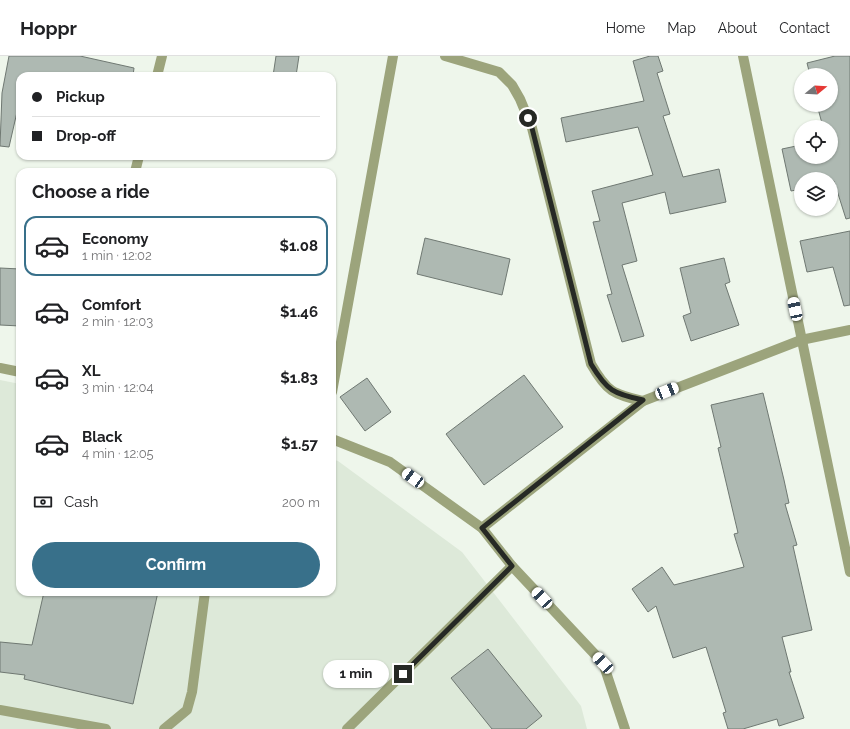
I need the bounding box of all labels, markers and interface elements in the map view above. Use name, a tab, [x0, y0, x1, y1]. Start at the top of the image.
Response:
text: Hoppr	[20, 17, 77, 39]
text: Home	[606, 20, 645, 36]
text: Map	[667, 20, 696, 36]
text: About	[718, 20, 757, 36]
text: Contact	[779, 20, 830, 36]
north arrow	[794, 68, 838, 112]
map controls	[794, 68, 838, 216]
text: Pickup	[56, 88, 105, 106]
route start	[519, 109, 537, 127]
button: locate	[794, 120, 838, 164]
text: Drop-off	[56, 127, 116, 145]
button: layers	[794, 172, 838, 216]
text: Choose a ride	[32, 181, 150, 202]
icon: car	[34, 228, 70, 264]
text: Economy	[82, 230, 149, 248]
text: $1.08	[279, 237, 318, 255]
text: 1 min · 12:02	[82, 248, 152, 263]
icon: car	[34, 294, 70, 330]
text: Comfort	[82, 296, 141, 314]
car	[787, 296, 803, 322]
text: $1.46	[280, 303, 318, 321]
text: 2 min · 12:03	[82, 314, 153, 329]
icon: car	[34, 360, 70, 396]
text: XL	[82, 362, 100, 380]
text: $1.83	[280, 369, 318, 387]
text: 3 min · 12:04	[82, 380, 154, 395]
car	[654, 381, 680, 401]
icon: car	[34, 426, 70, 462]
text: Black	[82, 428, 122, 446]
text: $1.57	[281, 435, 318, 453]
text: 4 min · 12:05	[82, 446, 154, 461]
car	[400, 466, 426, 490]
icon: cash	[32, 491, 54, 513]
text: Cash	[64, 493, 98, 511]
text: 200 m	[282, 495, 320, 510]
button: Confirm	[32, 542, 320, 588]
car	[529, 585, 555, 611]
car	[590, 650, 616, 676]
callout: 1 min	[323, 660, 389, 688]
route end	[394, 665, 412, 683]
text: 1 min	[340, 666, 372, 681]

